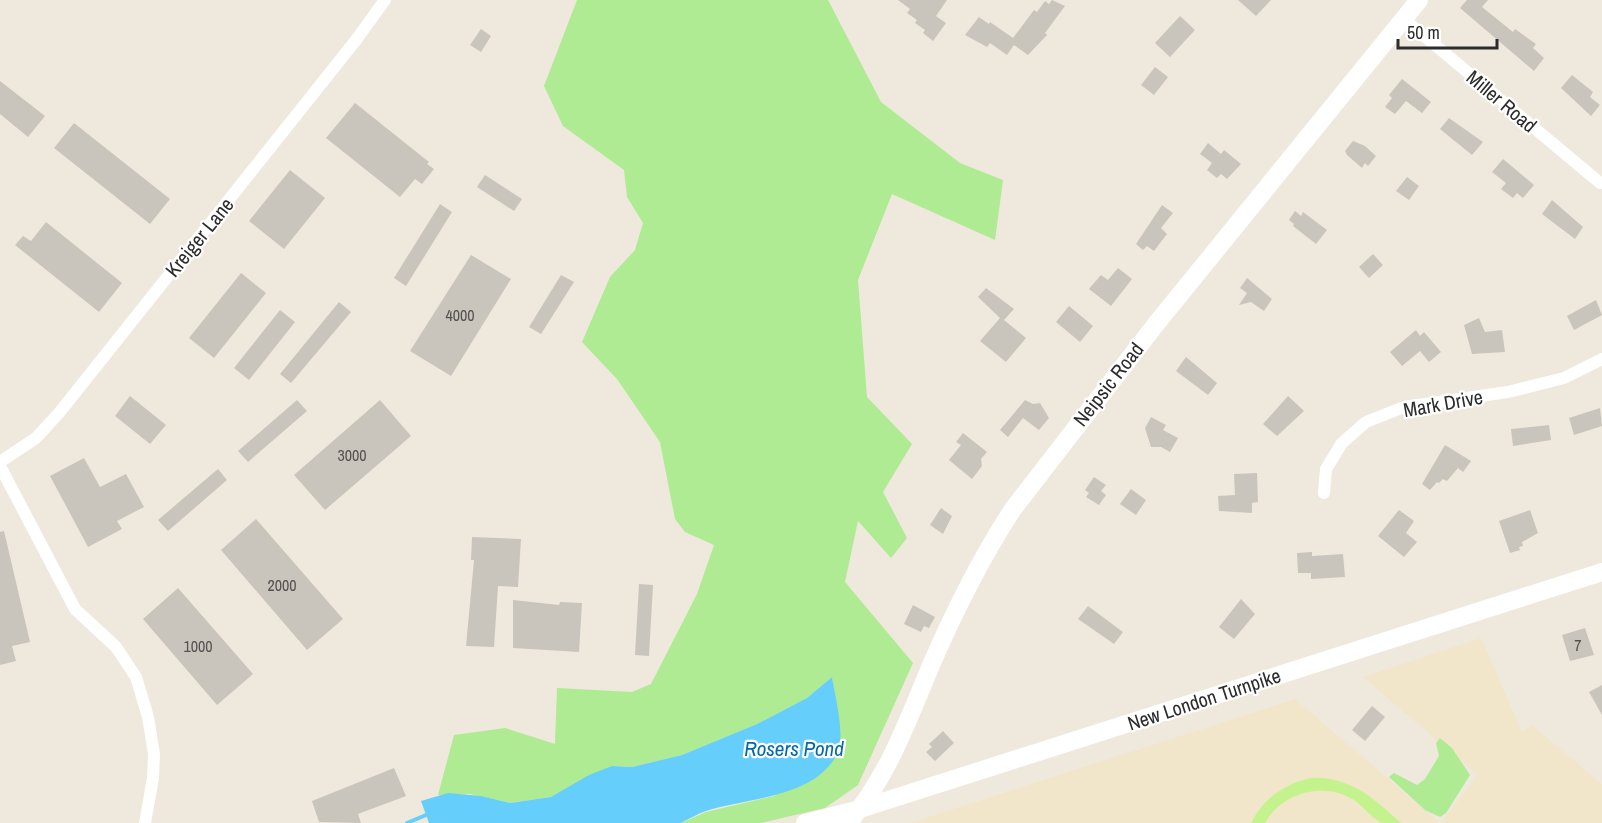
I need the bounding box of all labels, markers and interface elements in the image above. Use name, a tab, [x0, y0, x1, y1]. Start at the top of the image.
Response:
scale bar	[1398, 12, 1497, 50]
text: 50 m	[1407, 20, 1440, 45]
street label: Miller Road	[1461, 64, 1543, 138]
street label: Kreiger Lane	[159, 192, 239, 282]
house number: 4000	[445, 304, 475, 326]
street label: Neipsic Road	[1067, 337, 1149, 431]
street label: Mark Drive	[1401, 383, 1485, 423]
house number: 3000	[337, 444, 367, 466]
house number: 2000	[267, 574, 297, 596]
house number: 7	[1574, 634, 1582, 656]
house number: 1000	[183, 635, 213, 657]
street label: New London Turnpike	[1124, 661, 1284, 737]
water label: Rosers Pond	[744, 734, 844, 763]

